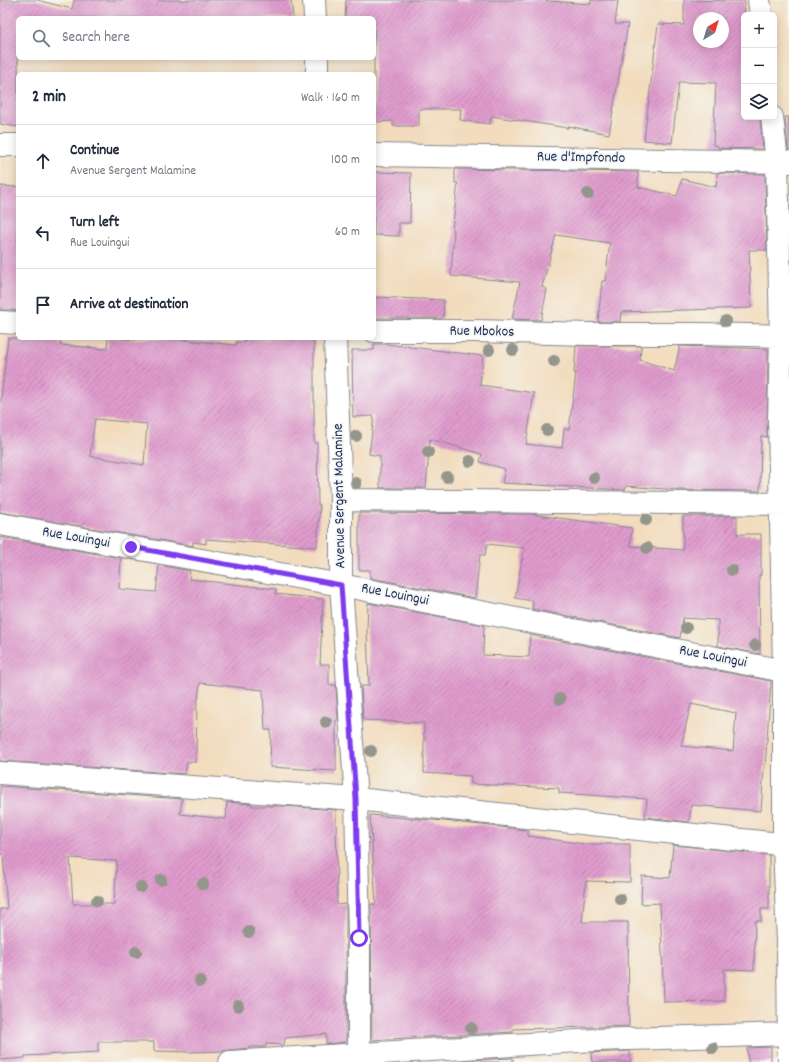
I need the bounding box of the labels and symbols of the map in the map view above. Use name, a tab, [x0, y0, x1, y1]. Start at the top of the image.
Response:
north arrow	[693, 12, 729, 48]
street label: Rue d'Impfondo	[537, 146, 626, 170]
street label: Rue Mbokos	[449, 320, 515, 344]
street label: Avenue Sergent Malamine	[328, 423, 352, 569]
street label: Rue Louingui	[40, 521, 112, 555]
route end	[122, 538, 140, 556]
street label: Rue Louingui	[359, 578, 431, 612]
street label: Rue Louingui	[677, 640, 749, 674]
route start	[350, 929, 368, 947]

